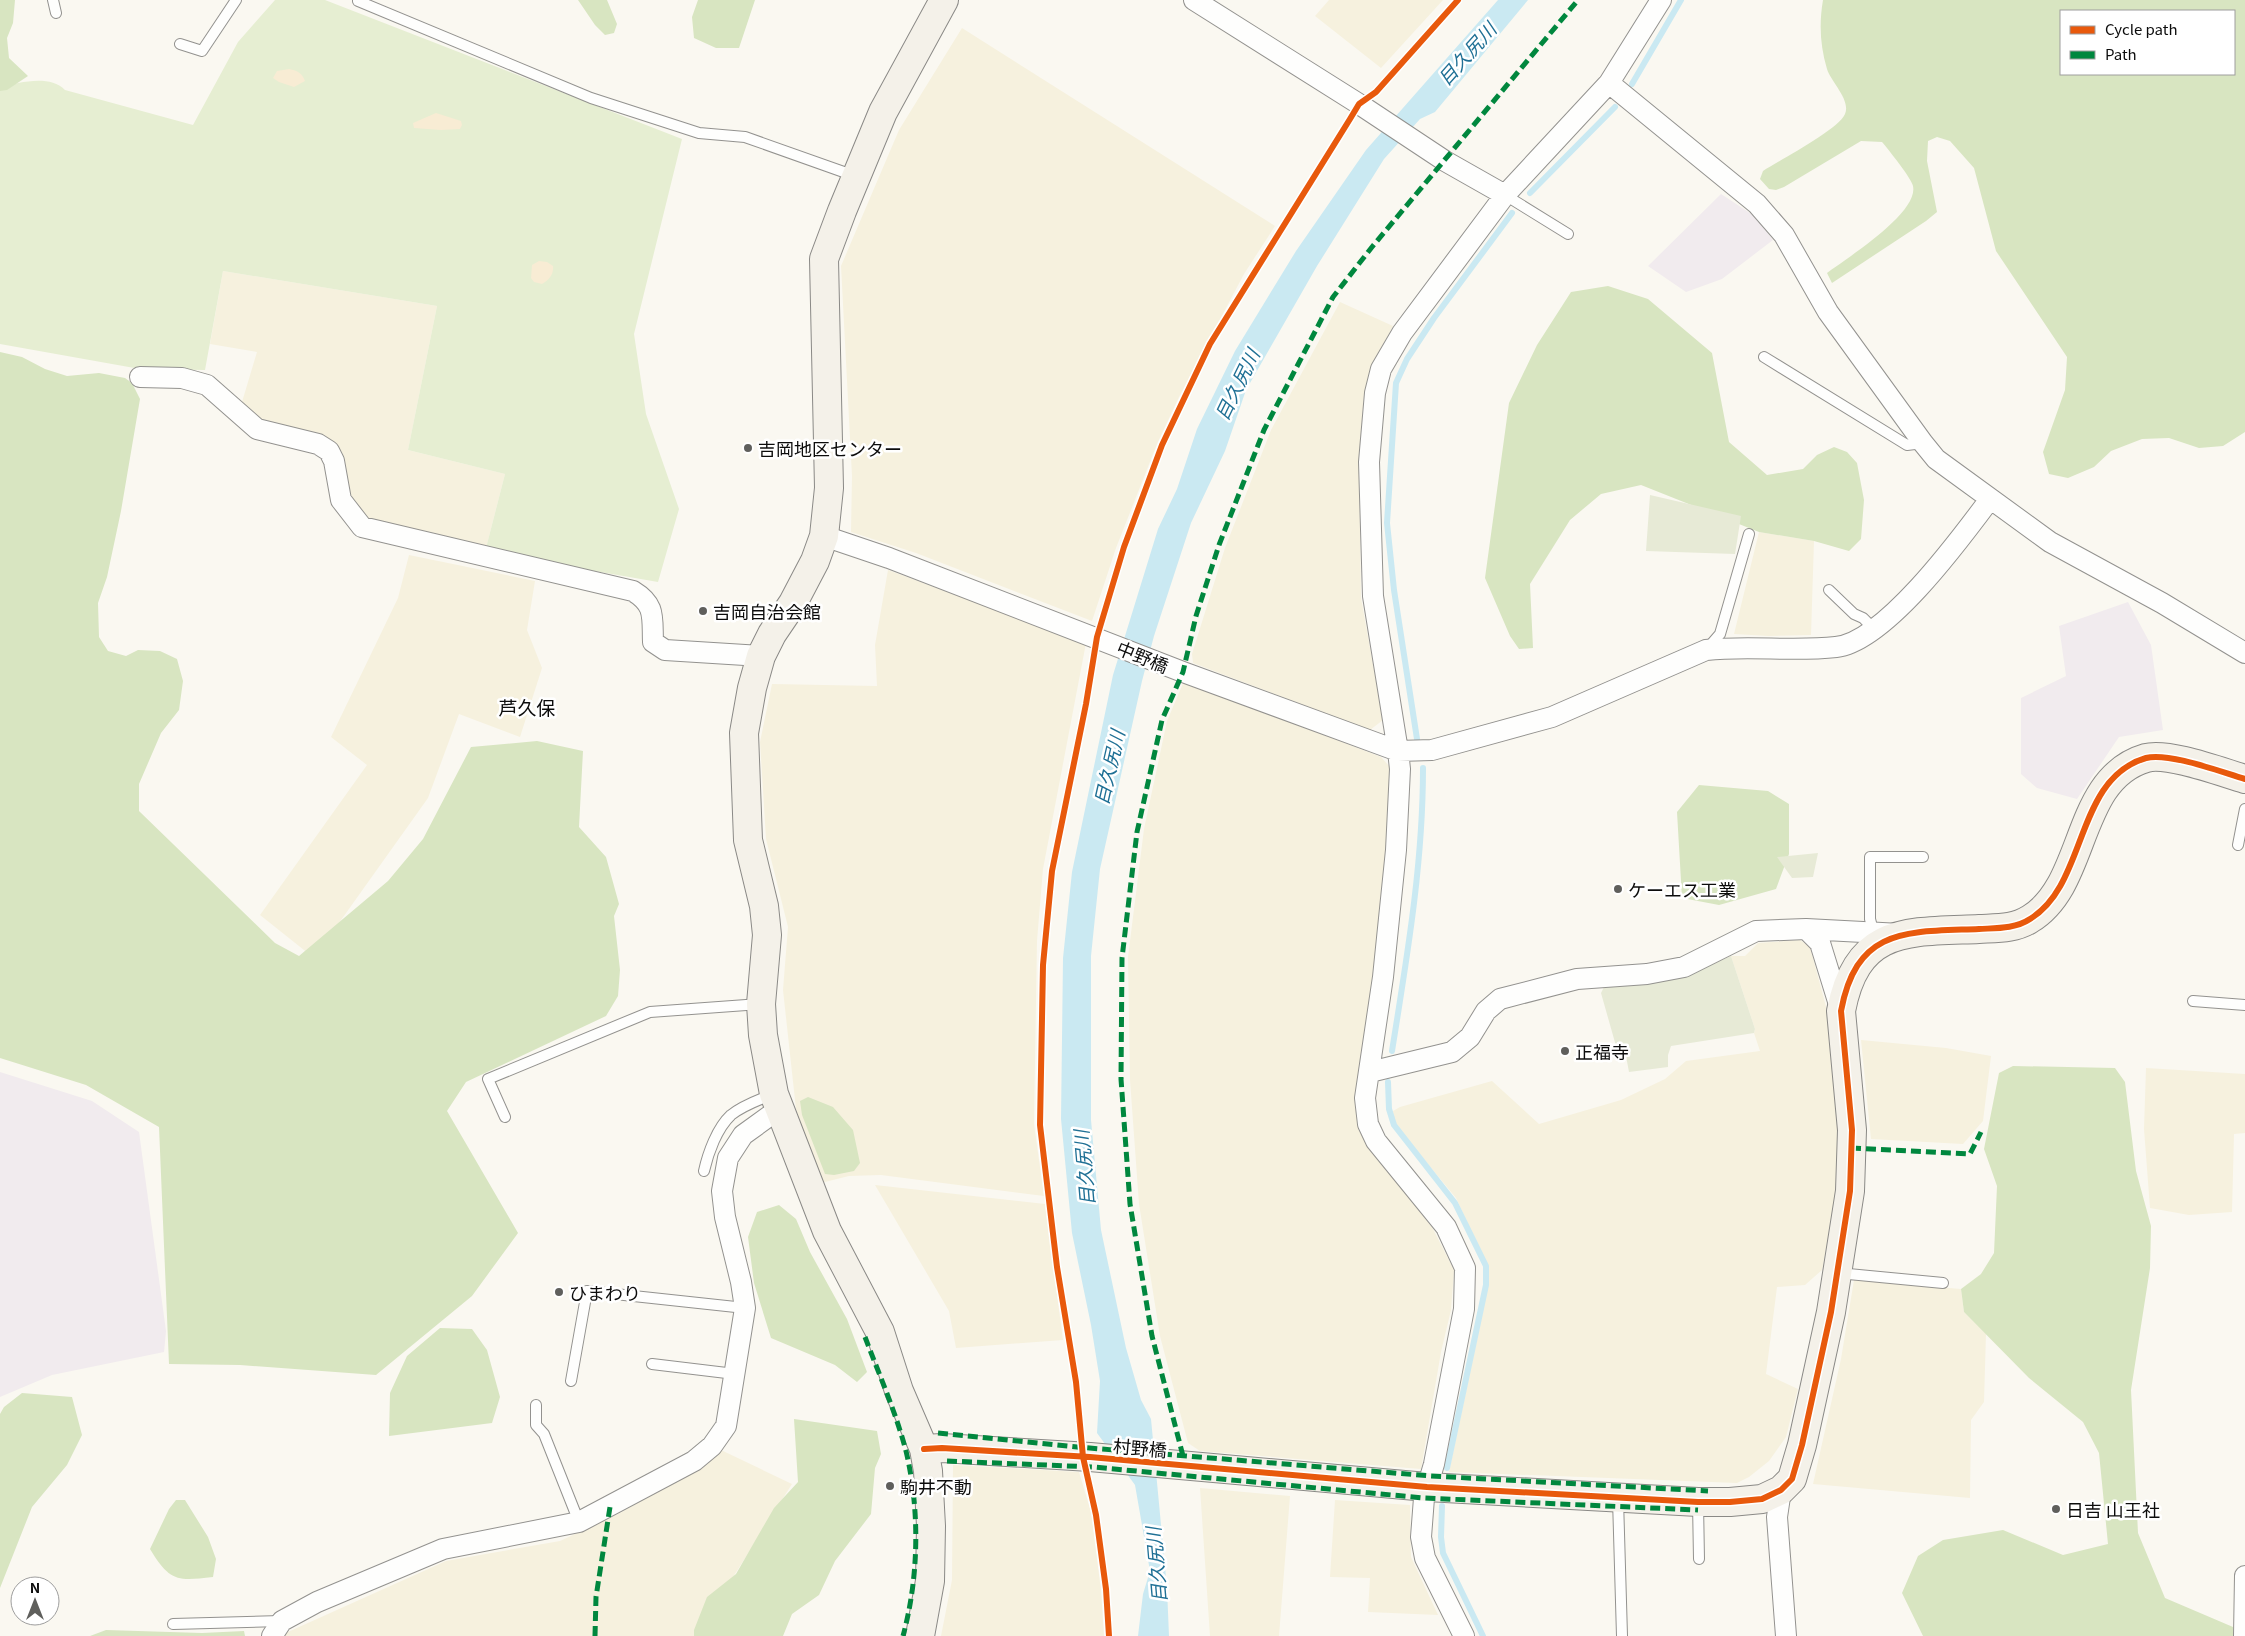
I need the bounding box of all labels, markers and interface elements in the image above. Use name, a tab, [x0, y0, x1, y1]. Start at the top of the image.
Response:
legend	[2060, 10, 2235, 75]
water label: 目久尻川	[1431, 14, 1503, 90]
text: Cycle path	[2105, 18, 2178, 39]
text: Path	[2105, 43, 2137, 64]
water label: 目久尻川	[1207, 342, 1266, 424]
place label: 吉岡地区センター	[758, 435, 902, 461]
marker: 吉岡地区センター	[742, 442, 754, 454]
place label: 吉岡自治会館	[713, 598, 821, 624]
marker: 吉岡自治会館	[697, 605, 709, 617]
street label: 中野橋	[1113, 634, 1173, 678]
district label: 芦久保	[498, 693, 556, 720]
water label: 目久尻川	[1086, 725, 1130, 807]
place label: ケーエス工業	[1628, 876, 1736, 902]
marker: ケーエス工業	[1612, 883, 1624, 895]
place label: 正福寺	[1575, 1038, 1629, 1064]
marker: 正福寺	[1559, 1045, 1571, 1057]
water label: 目久尻川	[1066, 1127, 1100, 1207]
place label: ひまわり	[569, 1279, 641, 1305]
marker: ひまわり	[553, 1286, 565, 1298]
street label: 村野橋	[1112, 1432, 1168, 1462]
place label: 駒井不動	[900, 1473, 972, 1499]
marker: 駒井不動	[884, 1480, 896, 1492]
place label: 日吉 山王社	[2066, 1496, 2160, 1522]
marker: 日吉 山王社	[2050, 1503, 2062, 1515]
water label: 目久尻川	[1138, 1524, 1172, 1604]
north arrow	[10, 1576, 60, 1626]
text: N	[30, 1577, 40, 1597]

